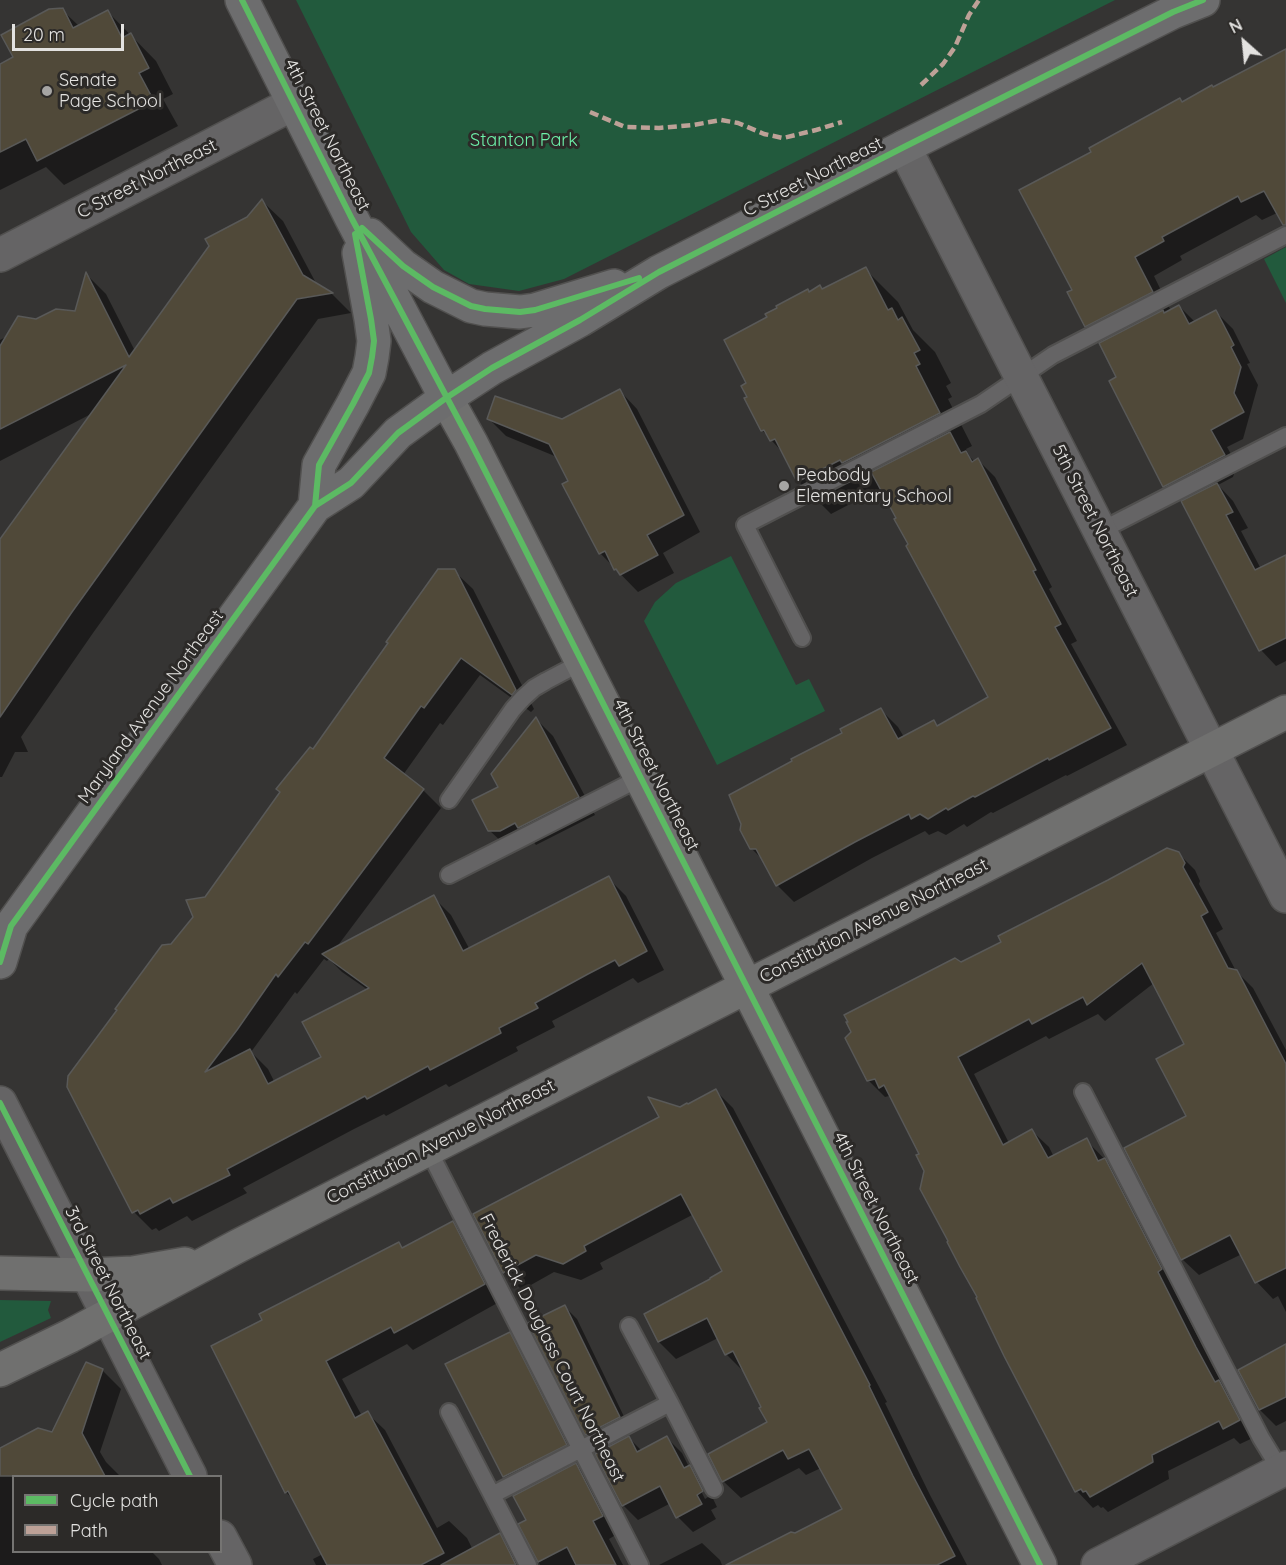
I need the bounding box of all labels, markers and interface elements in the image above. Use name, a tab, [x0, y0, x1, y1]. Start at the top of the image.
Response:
scale bar	[15, 12, 128, 50]
north arrow	[1214, 12, 1274, 72]
text: N	[1226, 14, 1246, 38]
text: 20 m	[23, 23, 65, 46]
street label: 4th Street Northeast	[279, 55, 375, 215]
place label: Senate Page School	[59, 70, 162, 112]
marker: Senate Page School	[40, 84, 54, 98]
park label: Stanton Park	[470, 130, 578, 152]
street label: C Street Northeast	[740, 132, 886, 222]
street label: C Street Northeast	[74, 134, 220, 224]
street label: 5th Street Northeast	[1047, 441, 1143, 601]
place label: Peabody Elementary School	[796, 465, 952, 508]
marker: Peabody Elementary School	[777, 479, 791, 493]
street label: Maryland Avenue Northeast	[74, 606, 228, 808]
street label: 4th Street Northeast	[608, 695, 704, 855]
street label: Constitution Avenue Northeast	[756, 854, 992, 988]
street label: Constitution Avenue Northeast	[323, 1075, 559, 1209]
street label: 4th Street Northeast	[828, 1128, 924, 1288]
street label: 3rd Street Northeast	[60, 1203, 156, 1363]
street label: Frederick Douglass Court Northeast	[475, 1210, 629, 1486]
legend	[12, 1475, 222, 1553]
text: Cycle path	[70, 1489, 158, 1512]
text: Path	[70, 1519, 108, 1542]

